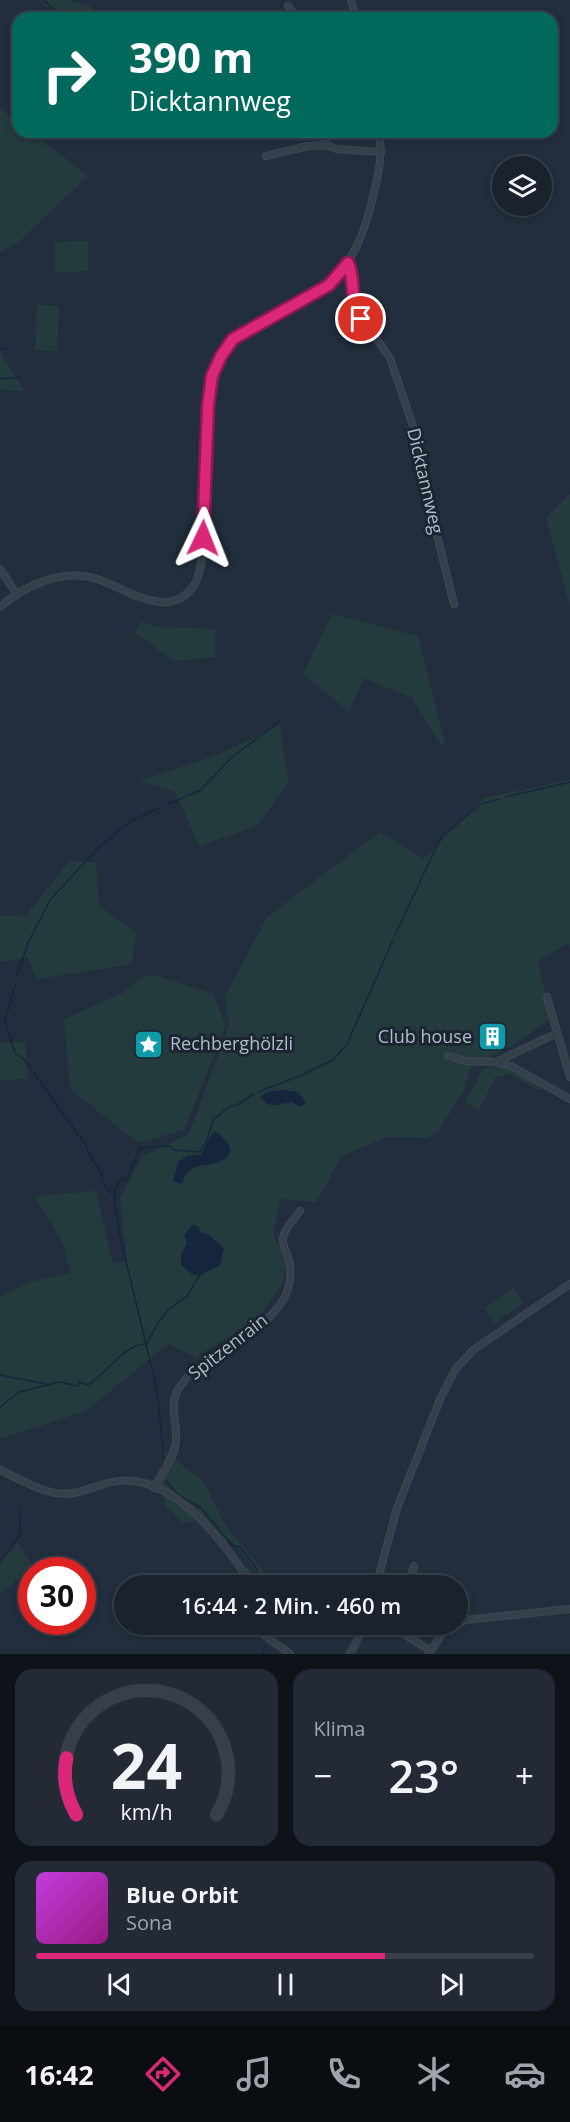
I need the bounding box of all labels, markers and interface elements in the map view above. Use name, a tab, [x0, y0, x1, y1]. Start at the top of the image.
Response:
text: 390 m	[129, 28, 253, 85]
icon: right	[30, 36, 108, 114]
text: Dicktannweg	[129, 82, 291, 119]
map controls	[492, 156, 552, 216]
button: layers	[492, 156, 552, 216]
pin	[335, 293, 386, 344]
icon: arrive	[344, 302, 377, 335]
street label: Dicktannweg	[402, 425, 450, 536]
position arrow	[171, 506, 235, 570]
building icon: Club house	[477, 1021, 509, 1053]
place label: Club house	[378, 1024, 472, 1048]
place icon: Rechberghölzli	[133, 1028, 165, 1060]
place label: Rechberghölzli	[170, 1031, 293, 1055]
street label: Spitzenrain	[183, 1308, 272, 1385]
speed limit sign: 30	[18, 1557, 96, 1635]
text: 16:44 · 2 Min. · 460 m	[181, 1590, 401, 1620]
text: Klima	[314, 1715, 365, 1742]
text: 24	[111, 1722, 182, 1807]
text: 23°	[388, 1745, 459, 1806]
text: −	[314, 1753, 332, 1798]
text: +	[515, 1753, 534, 1798]
text: km/h	[120, 1797, 172, 1826]
text: Blue Orbit	[126, 1879, 238, 1909]
text: Sona	[126, 1909, 172, 1936]
icon: previous	[103, 1968, 136, 2001]
icon: pause	[269, 1968, 302, 2001]
icon: next	[435, 1968, 468, 2001]
icon: directions	[142, 2053, 184, 2095]
icon: music	[233, 2053, 275, 2095]
icon: phone	[323, 2053, 365, 2095]
icon: climate	[413, 2053, 455, 2095]
icon: car	[504, 2053, 546, 2095]
text: 16:42	[24, 2056, 94, 2093]

